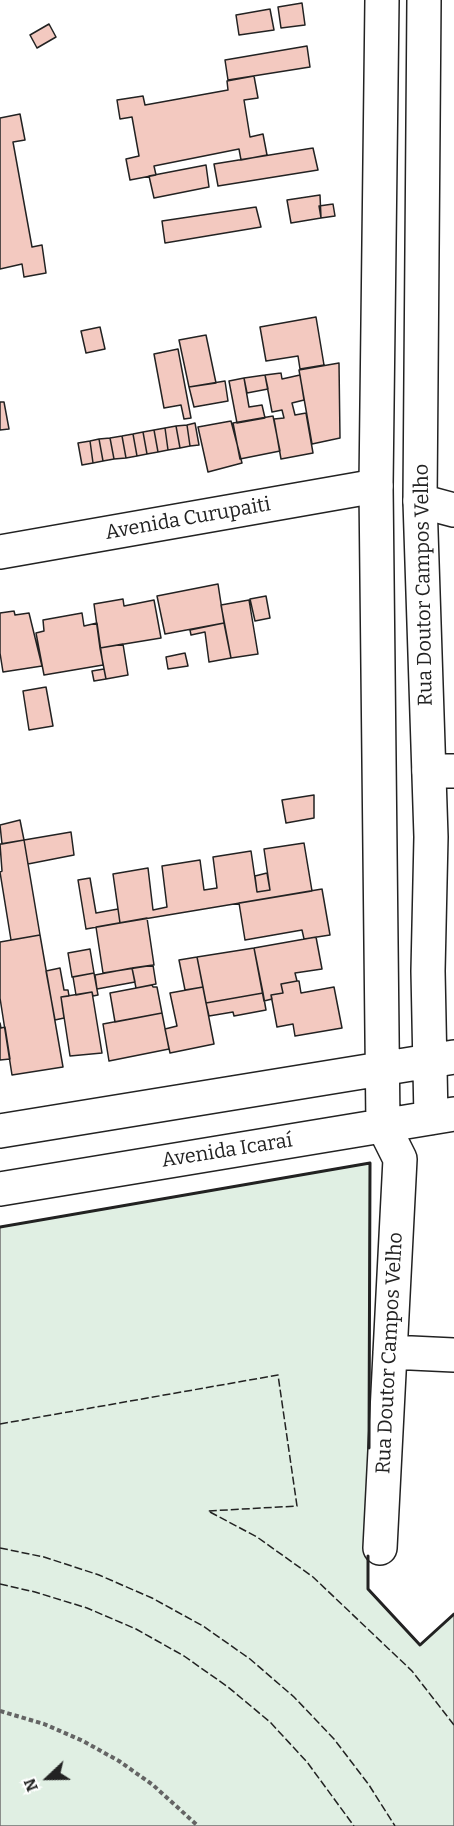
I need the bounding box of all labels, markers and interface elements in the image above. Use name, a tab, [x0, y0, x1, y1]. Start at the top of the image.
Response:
street label: Rua Doutor Campos Velho	[410, 464, 438, 706]
street label: Avenida Curupaiti	[104, 493, 272, 545]
street label: Avenida Icaraí	[160, 1129, 294, 1173]
street label: Rua Doutor Campos Velho	[372, 1231, 408, 1475]
north arrow	[18, 1748, 78, 1808]
text: N	[20, 1776, 42, 1794]

